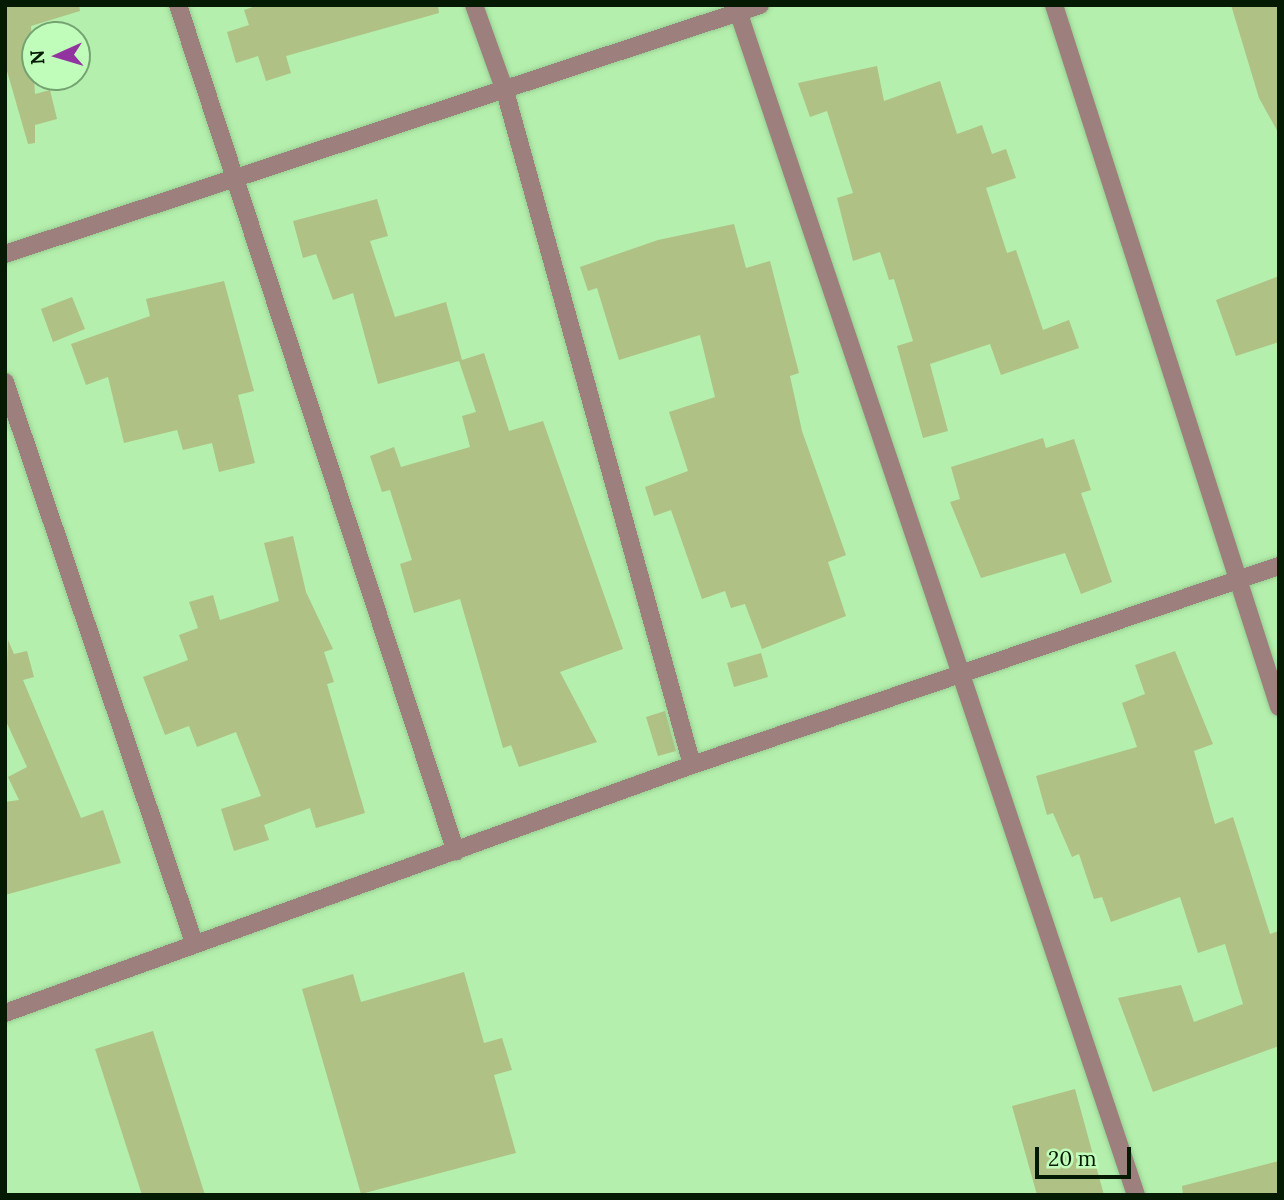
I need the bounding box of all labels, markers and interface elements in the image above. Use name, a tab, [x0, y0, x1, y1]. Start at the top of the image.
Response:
north arrow	[21, 21, 91, 91]
text: N	[25, 49, 50, 65]
scale bar	[1039, 1134, 1135, 1178]
text: 20 m	[1048, 1145, 1097, 1172]

